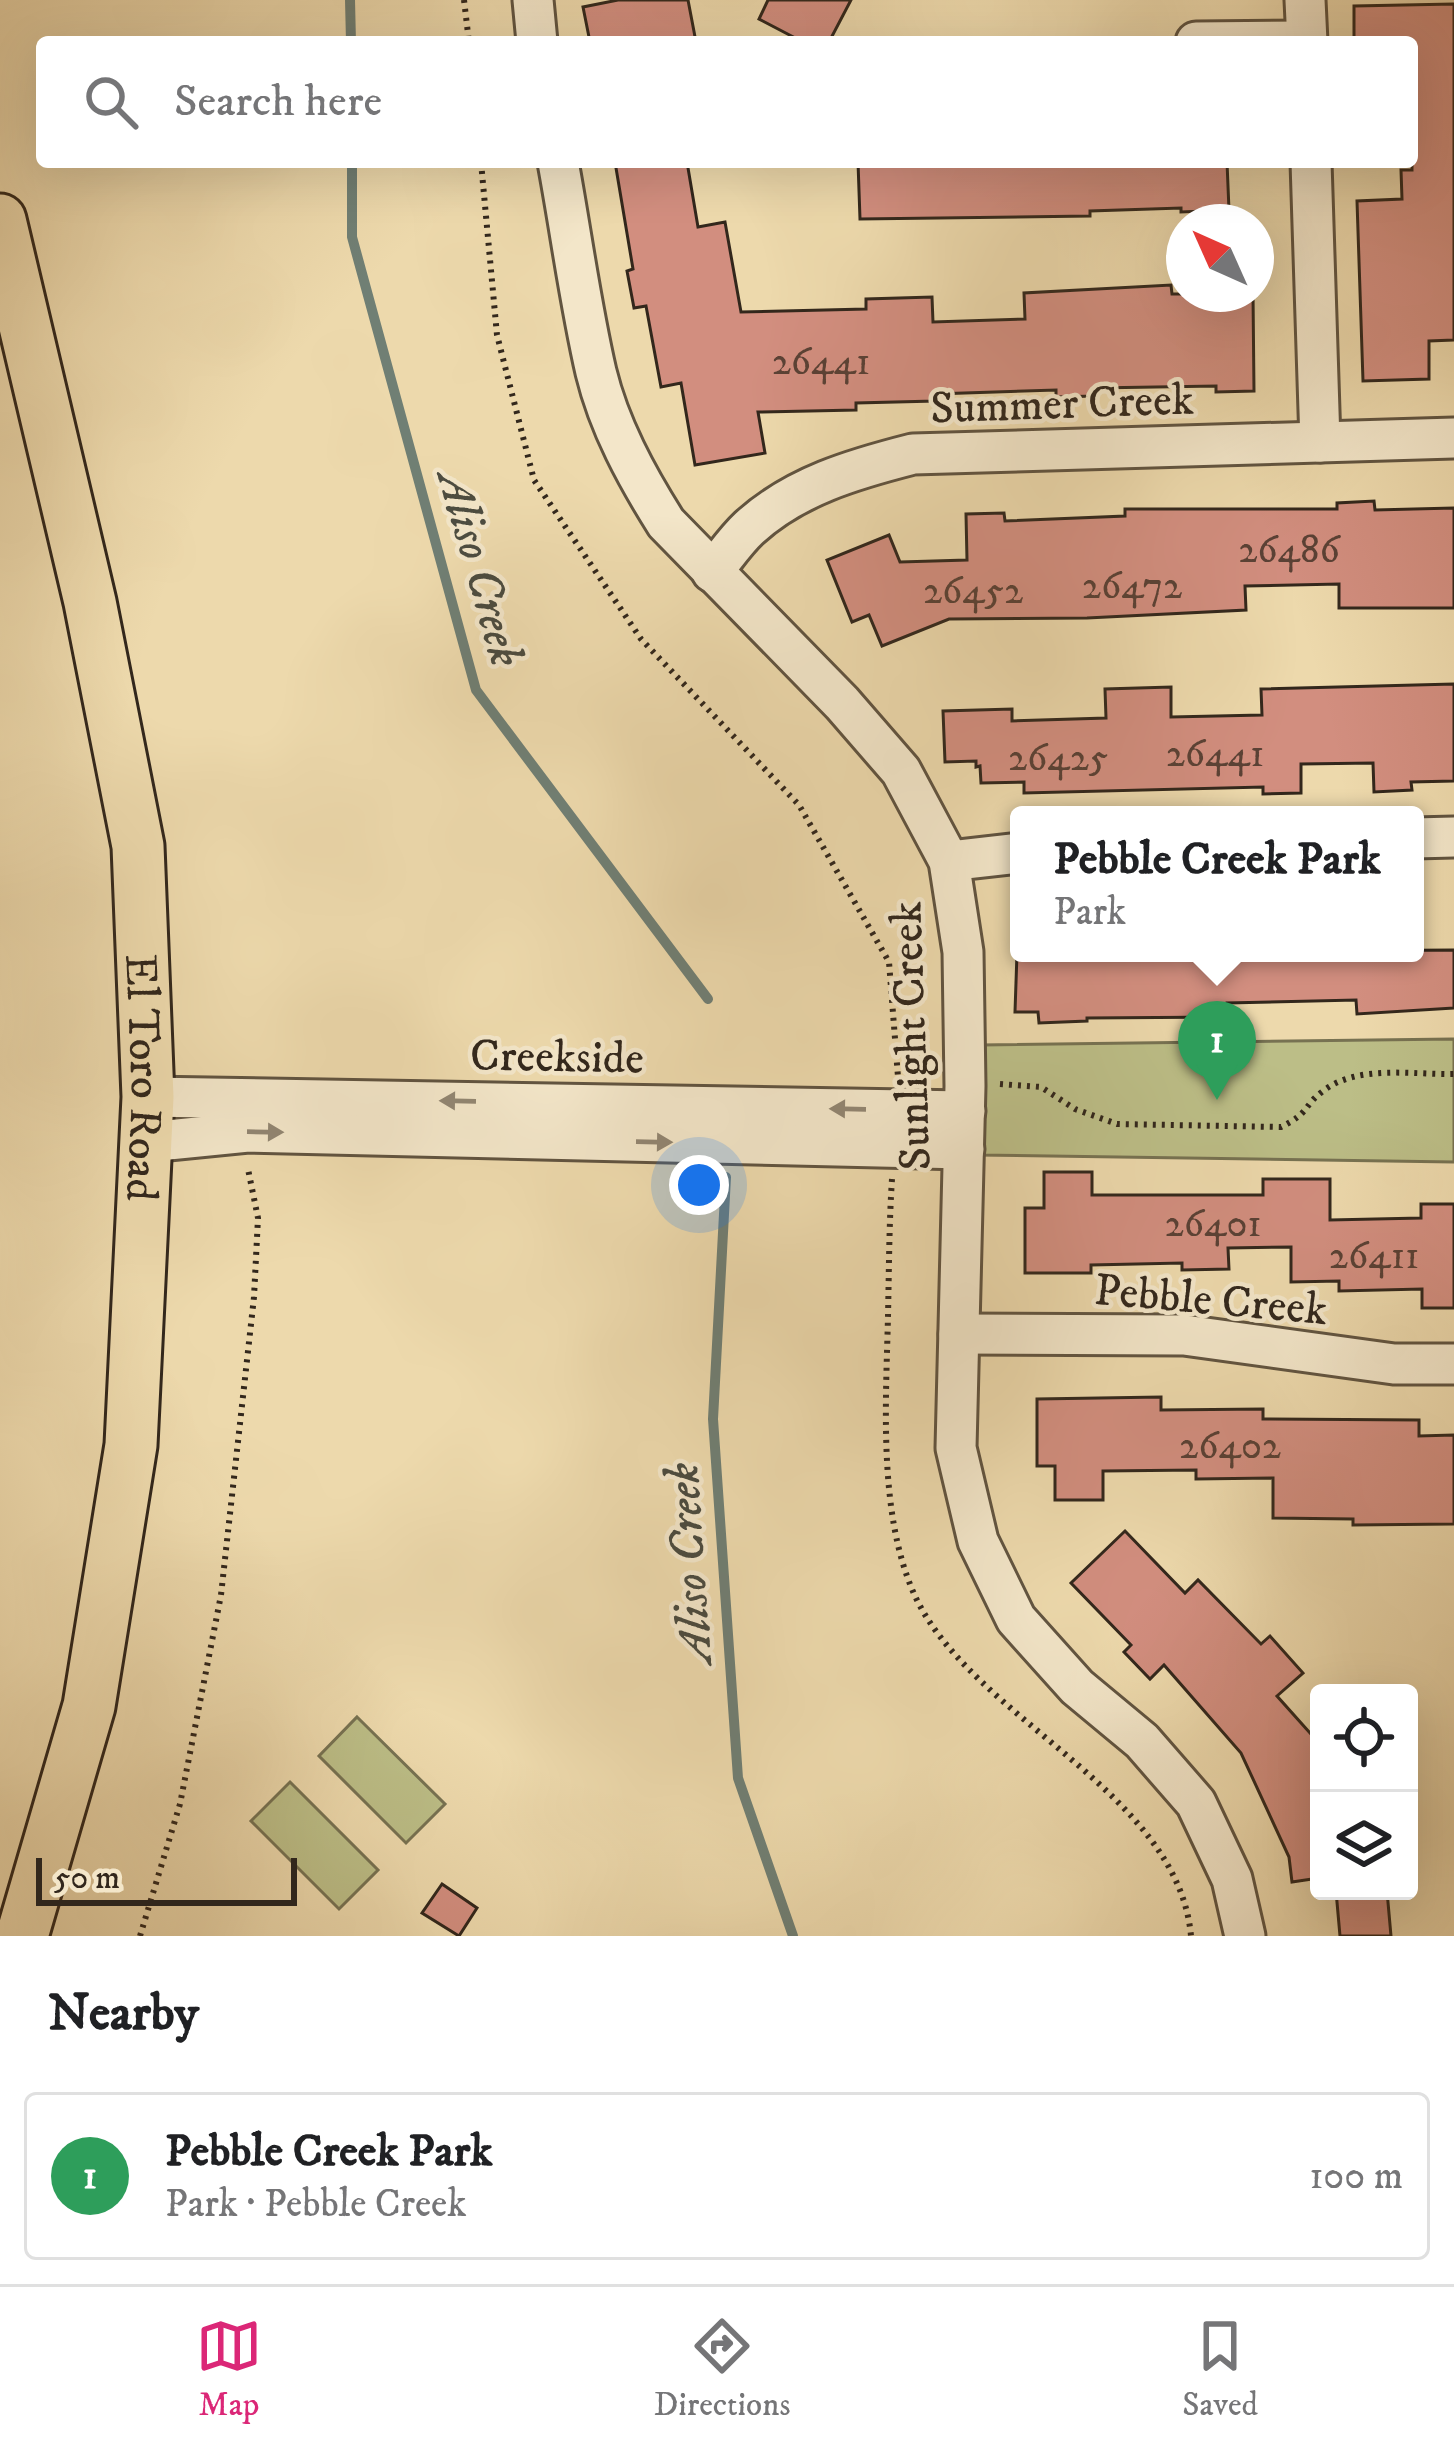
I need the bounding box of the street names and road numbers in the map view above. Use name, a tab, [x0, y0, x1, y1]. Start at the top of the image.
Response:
street label: Summer Creek	[929, 372, 1195, 438]
street label: Sunlight Creek	[879, 900, 945, 1171]
street label: El Toro Road	[111, 953, 173, 1203]
street label: Creekside	[470, 1028, 644, 1088]
street label: Pebble Creek	[1092, 1263, 1330, 1339]

